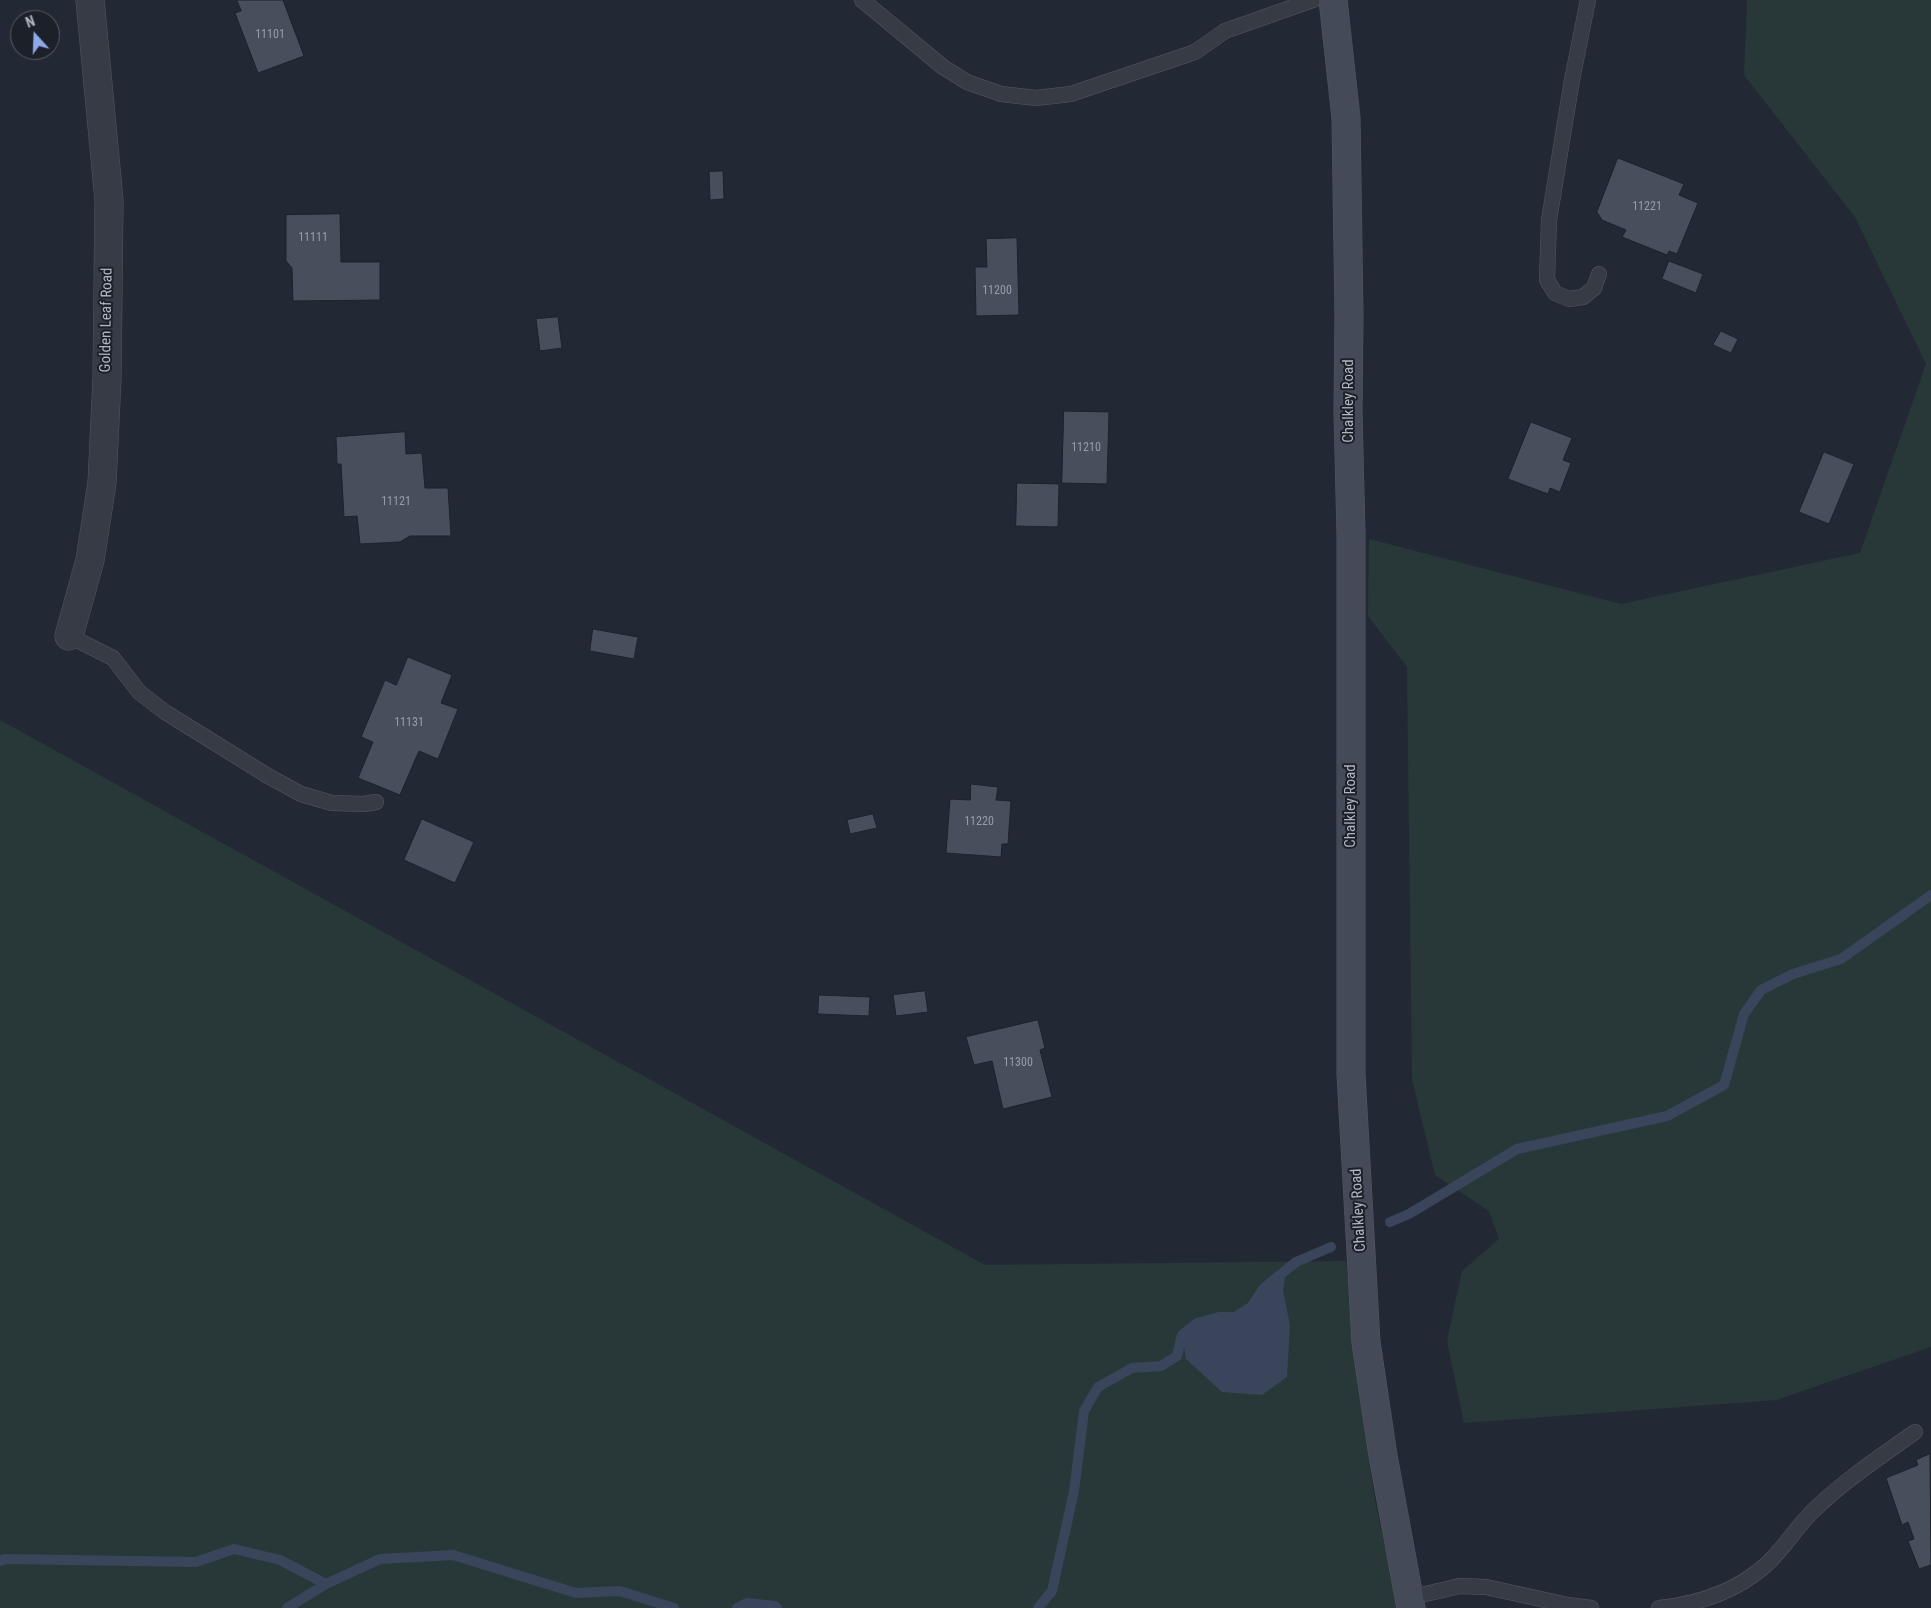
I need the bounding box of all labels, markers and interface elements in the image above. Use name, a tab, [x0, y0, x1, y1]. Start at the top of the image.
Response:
north arrow	[10, 10, 60, 60]
text: N	[23, 13, 37, 31]
house number: 11101	[255, 28, 285, 42]
house number: 11221	[1632, 200, 1662, 214]
house number: 11111	[298, 231, 328, 245]
street label: Golden Leaf Road	[97, 268, 117, 372]
house number: 11200	[982, 284, 1012, 298]
street label: Chalkley Road	[1340, 359, 1358, 443]
house number: 11210	[1071, 441, 1101, 455]
house number: 11121	[381, 495, 411, 509]
house number: 11131	[394, 716, 424, 730]
street label: Chalkley Road	[1342, 764, 1360, 848]
house number: 11220	[964, 815, 994, 829]
house number: 11300	[1003, 1056, 1033, 1070]
street label: Chalkley Road	[1348, 1168, 1370, 1252]

